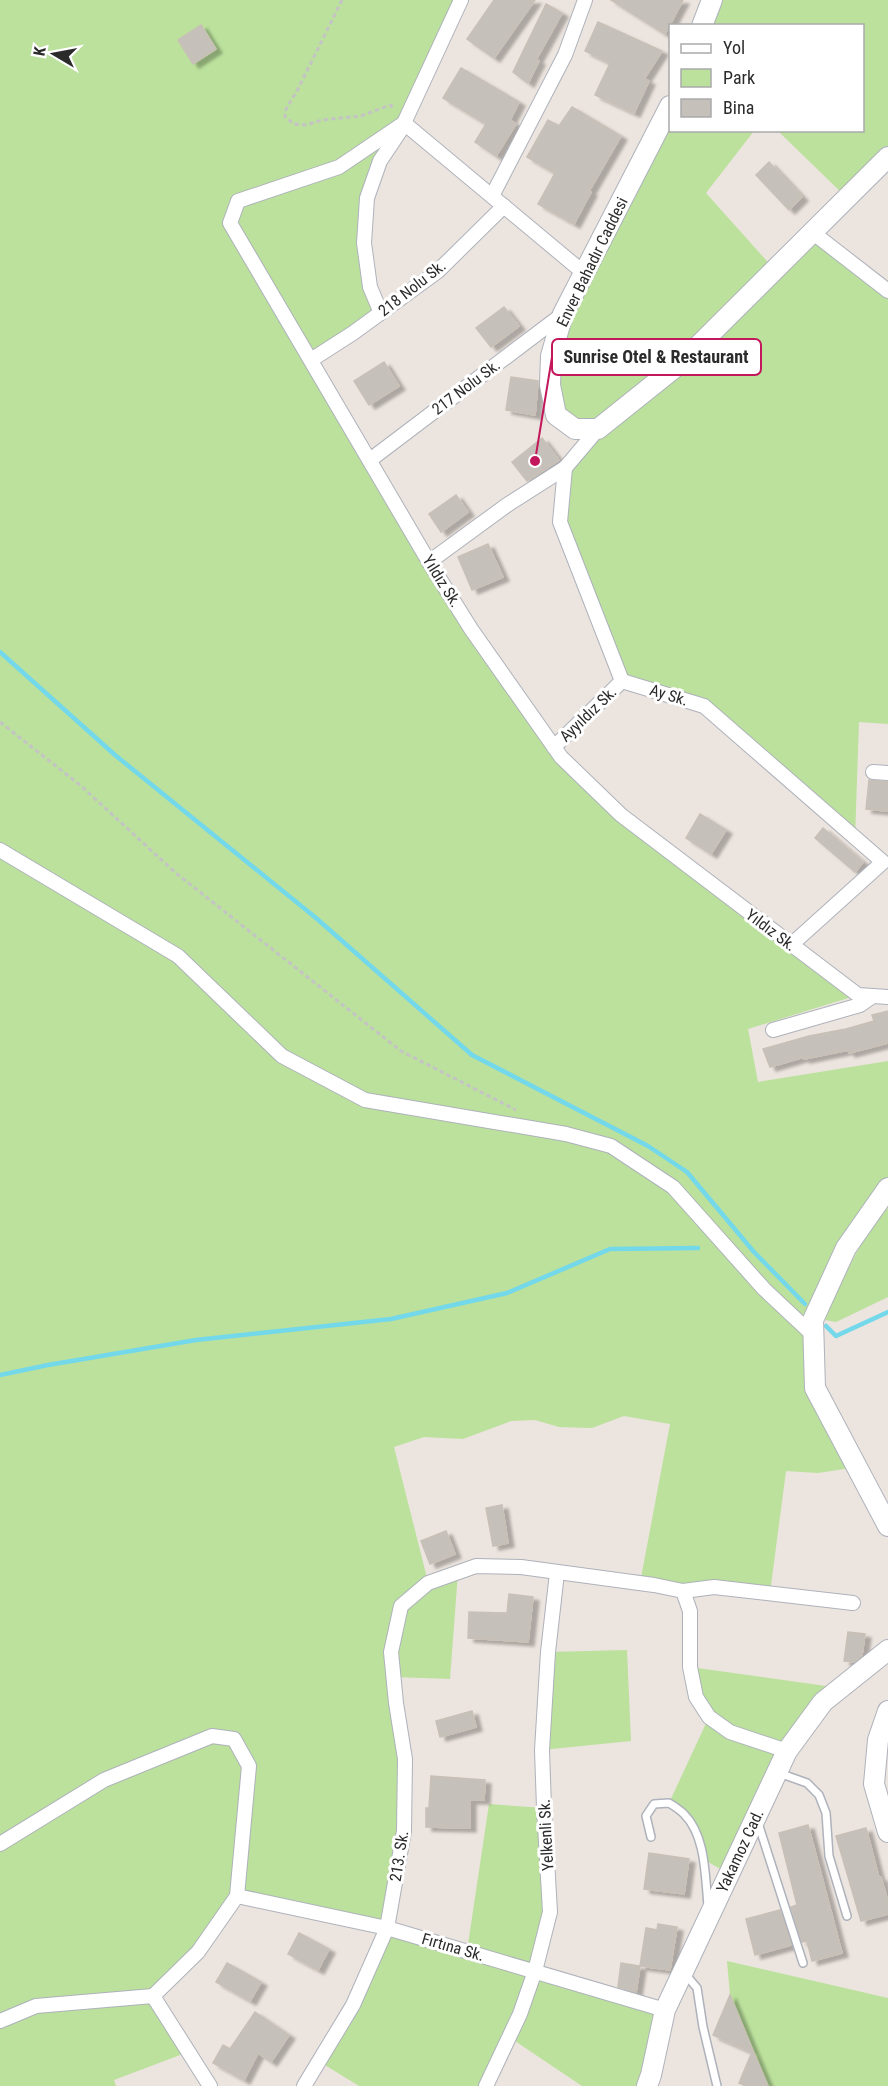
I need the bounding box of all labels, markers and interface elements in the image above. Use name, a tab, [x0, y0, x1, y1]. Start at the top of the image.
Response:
north arrow	[24, 24, 84, 84]
legend	[669, 24, 864, 132]
text: Yol	[723, 37, 745, 58]
text: K	[30, 45, 50, 57]
text: Park	[723, 67, 755, 88]
text: Bina	[723, 97, 754, 118]
street label: Enver Bahadır Caddesi	[552, 194, 632, 330]
street label: 218 Nolu Sk.	[375, 256, 449, 320]
callout: Sunrise Otel & Restaurant	[552, 339, 761, 375]
text: Sunrise Otel & Restaurant	[563, 346, 749, 367]
street label: 217 Nolu Sk.	[428, 355, 504, 419]
street label: Yıldız Sk.	[419, 551, 465, 611]
street label: Ay Sk.	[648, 680, 690, 710]
street label: Ayyıldız Sk.	[556, 682, 620, 746]
street label: Yıldız Sk.	[742, 905, 800, 955]
street label: Yelkenli Sk.	[535, 1798, 557, 1872]
street label: Yakamoz Cad.	[712, 1806, 768, 1896]
street label: 213. Sk.	[386, 1829, 412, 1883]
street label: Fırtına Sk.	[420, 1929, 486, 1965]

